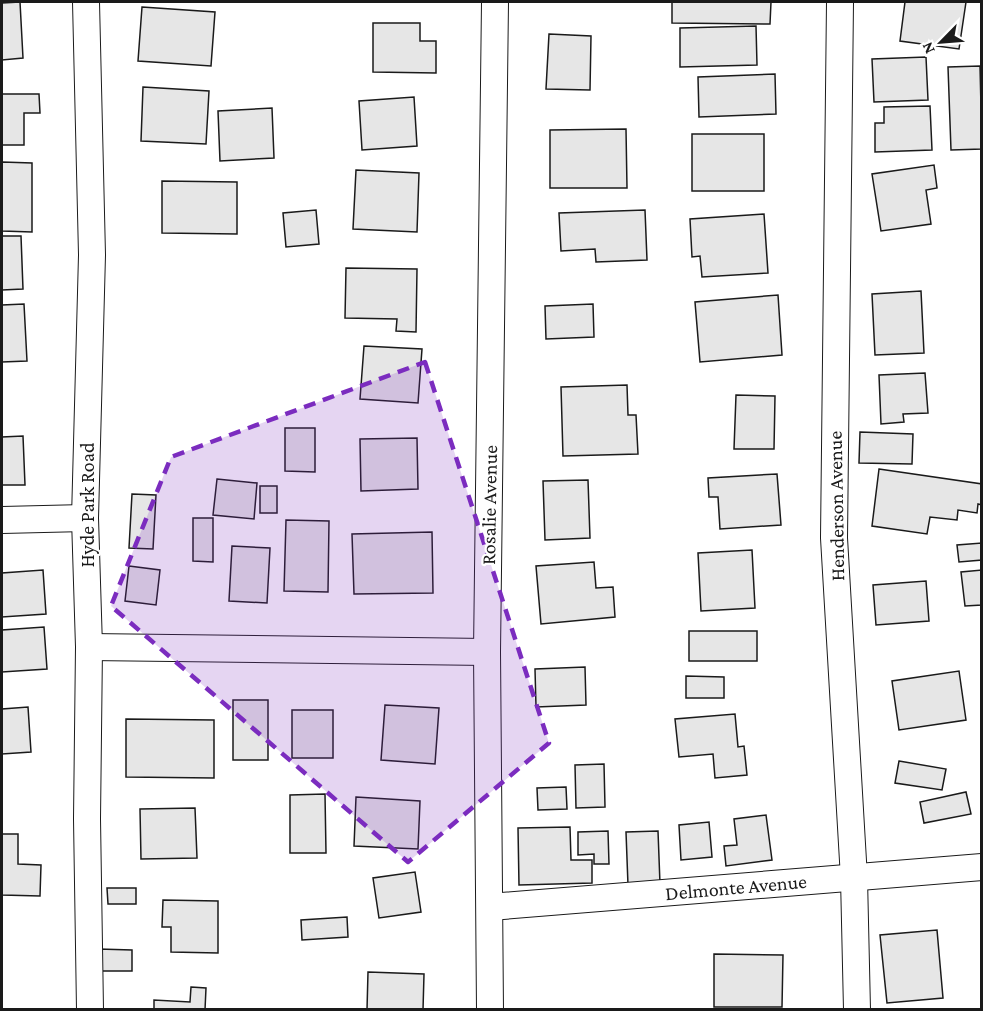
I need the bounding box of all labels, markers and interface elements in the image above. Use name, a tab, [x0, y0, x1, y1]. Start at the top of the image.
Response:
north arrow	[911, 12, 971, 72]
text: N	[918, 40, 938, 57]
street label: Henderson Avenue	[824, 431, 848, 581]
street label: Hyde Park Road	[76, 442, 99, 568]
street label: Rosalie Avenue	[477, 445, 501, 565]
street label: Delmonte Avenue	[664, 870, 808, 904]

